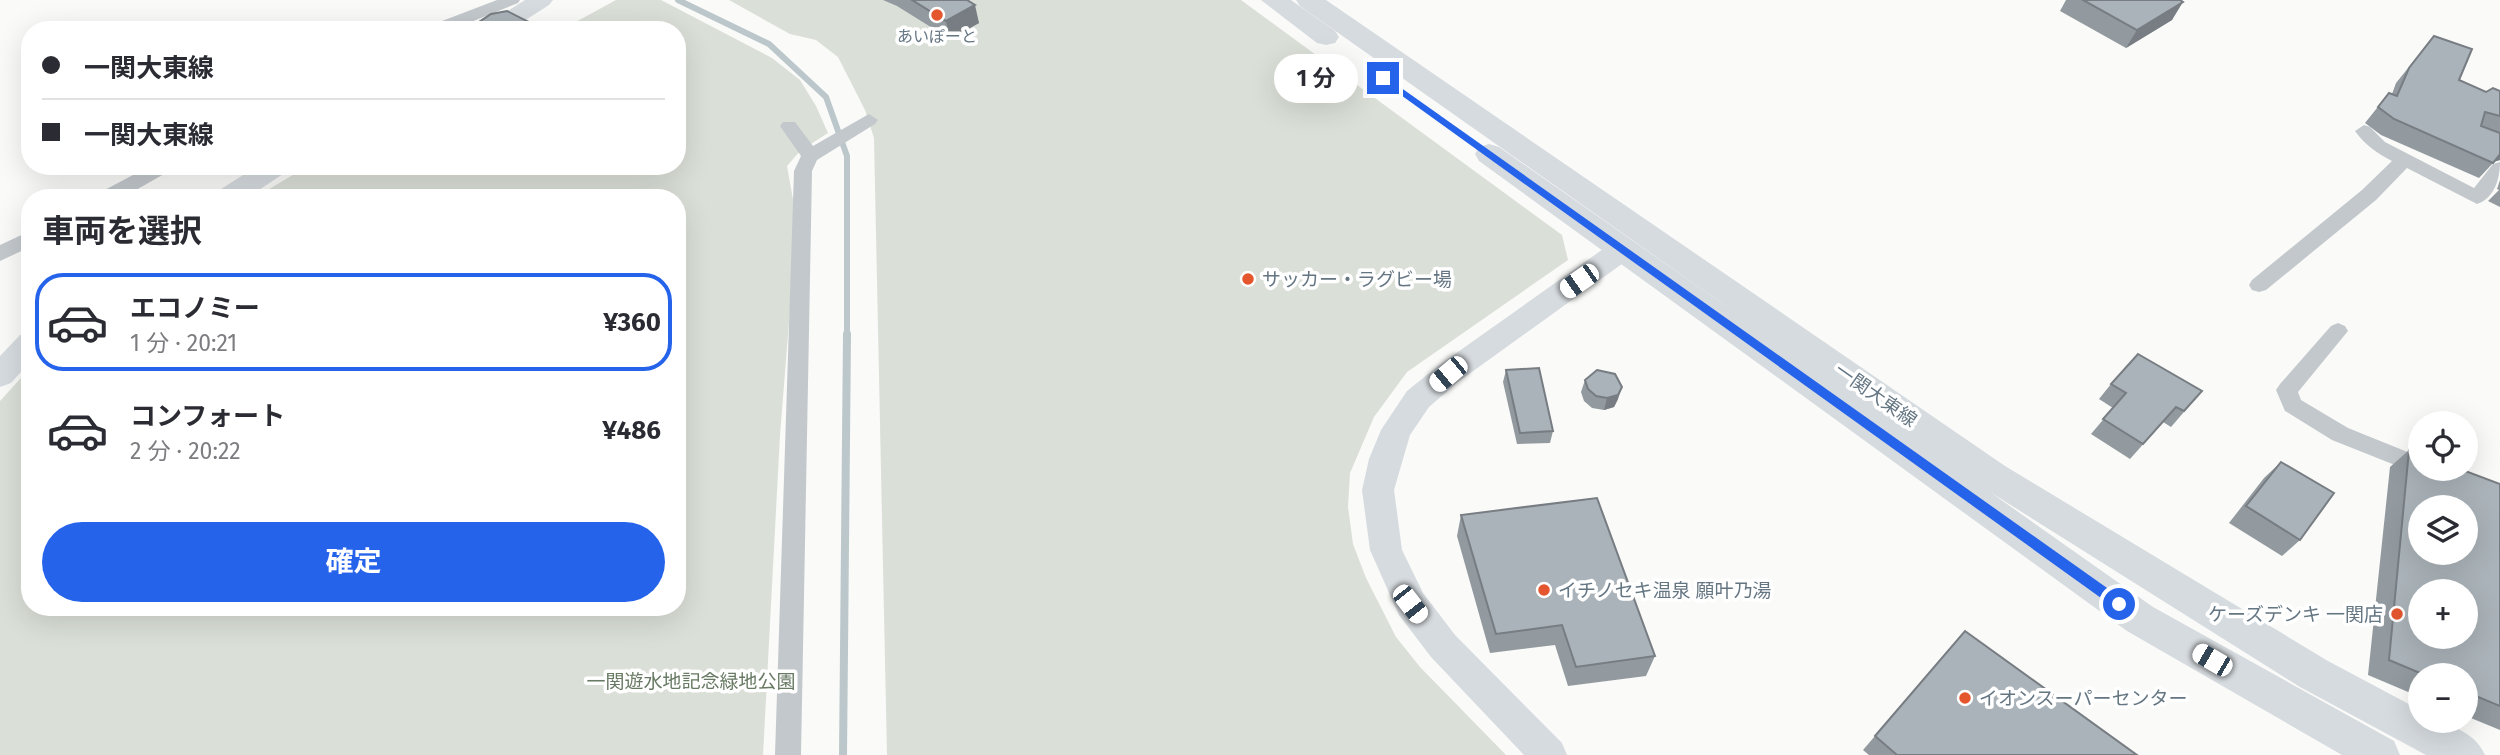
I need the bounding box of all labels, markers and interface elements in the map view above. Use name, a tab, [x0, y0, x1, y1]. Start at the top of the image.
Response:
marker: あいぽーと	[929, 7, 945, 23]
place label: あいぽーと	[897, 27, 977, 46]
text: 一関大東線	[84, 53, 214, 84]
callout: 1 分	[1274, 54, 1358, 102]
route end	[1367, 62, 1399, 94]
text: 1 分	[1296, 64, 1336, 92]
text: 一関大東線	[84, 120, 214, 151]
text: 車両を選択	[42, 212, 202, 250]
car	[1556, 260, 1603, 302]
place label: サッカー・ラグビー場	[1262, 268, 1452, 291]
marker: サッカー・ラグビー場	[1240, 271, 1256, 287]
icon: car	[46, 291, 109, 354]
text: エコノミー	[130, 293, 260, 324]
text: ¥360	[603, 307, 661, 338]
text: 1 分 · 20:21	[130, 329, 237, 357]
car	[1426, 352, 1471, 396]
street label: 一関大東線	[1830, 358, 1922, 432]
icon: car	[46, 399, 109, 462]
text: コンフォート	[130, 401, 285, 432]
map controls	[2408, 411, 2478, 733]
button: locate	[2408, 411, 2478, 481]
text: ¥486	[602, 415, 661, 446]
text: 2 分 · 20:22	[130, 437, 241, 465]
button: layers	[2408, 495, 2478, 565]
button: 確定	[42, 522, 665, 602]
place label: イチノセキ温泉 願叶乃湯	[1558, 579, 1771, 602]
button: +	[2408, 579, 2478, 649]
car	[1389, 581, 1432, 627]
marker: イチノセキ温泉 願叶乃湯	[1536, 582, 1552, 598]
route start	[2103, 588, 2135, 620]
place label: ケーズデンキ 一関店	[2208, 603, 2383, 626]
marker: ケーズデンキ 一関店	[2389, 606, 2405, 622]
car	[2189, 640, 2236, 680]
button: −	[2408, 663, 2478, 733]
park label: 一関遊水地記念緑地公園	[586, 670, 796, 693]
place label: イオンスーパーセンター	[1979, 687, 2187, 710]
marker: イオンスーパーセンター	[1957, 690, 1973, 706]

